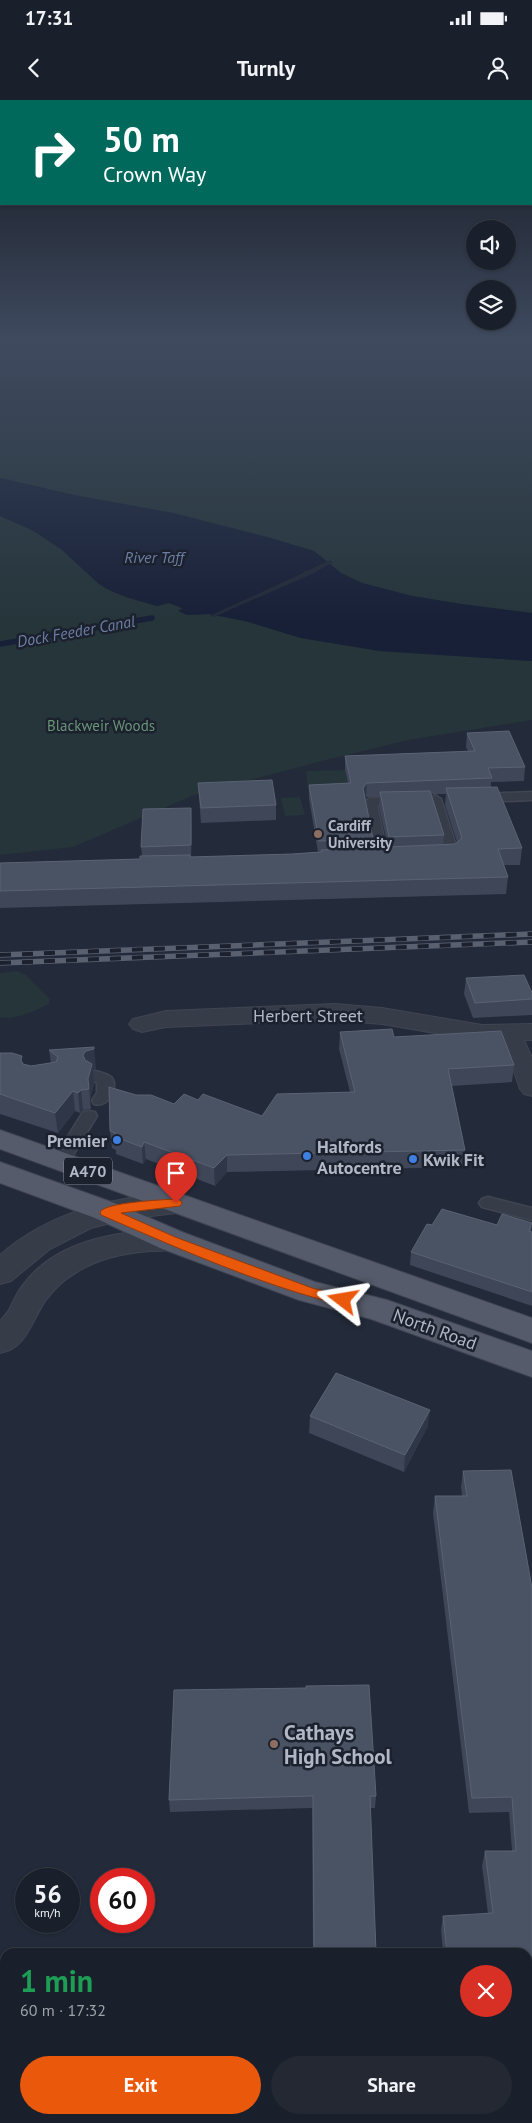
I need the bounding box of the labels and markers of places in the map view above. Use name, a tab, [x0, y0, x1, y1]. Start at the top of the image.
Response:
place label: Cardiff University	[328, 816, 393, 852]
marker: Cardiff University	[312, 828, 324, 840]
place label: Premier	[47, 1129, 108, 1152]
marker: Premier	[111, 1134, 123, 1146]
place label: Halfords Autocentre	[317, 1135, 402, 1179]
place label: Kwik Fit	[423, 1148, 485, 1171]
marker: Halfords Autocentre	[301, 1150, 313, 1162]
pin	[155, 1152, 197, 1203]
marker: Kwik Fit	[407, 1153, 419, 1165]
place label: Cathays High School	[284, 1719, 393, 1770]
marker: Cathays High School	[268, 1738, 280, 1750]

